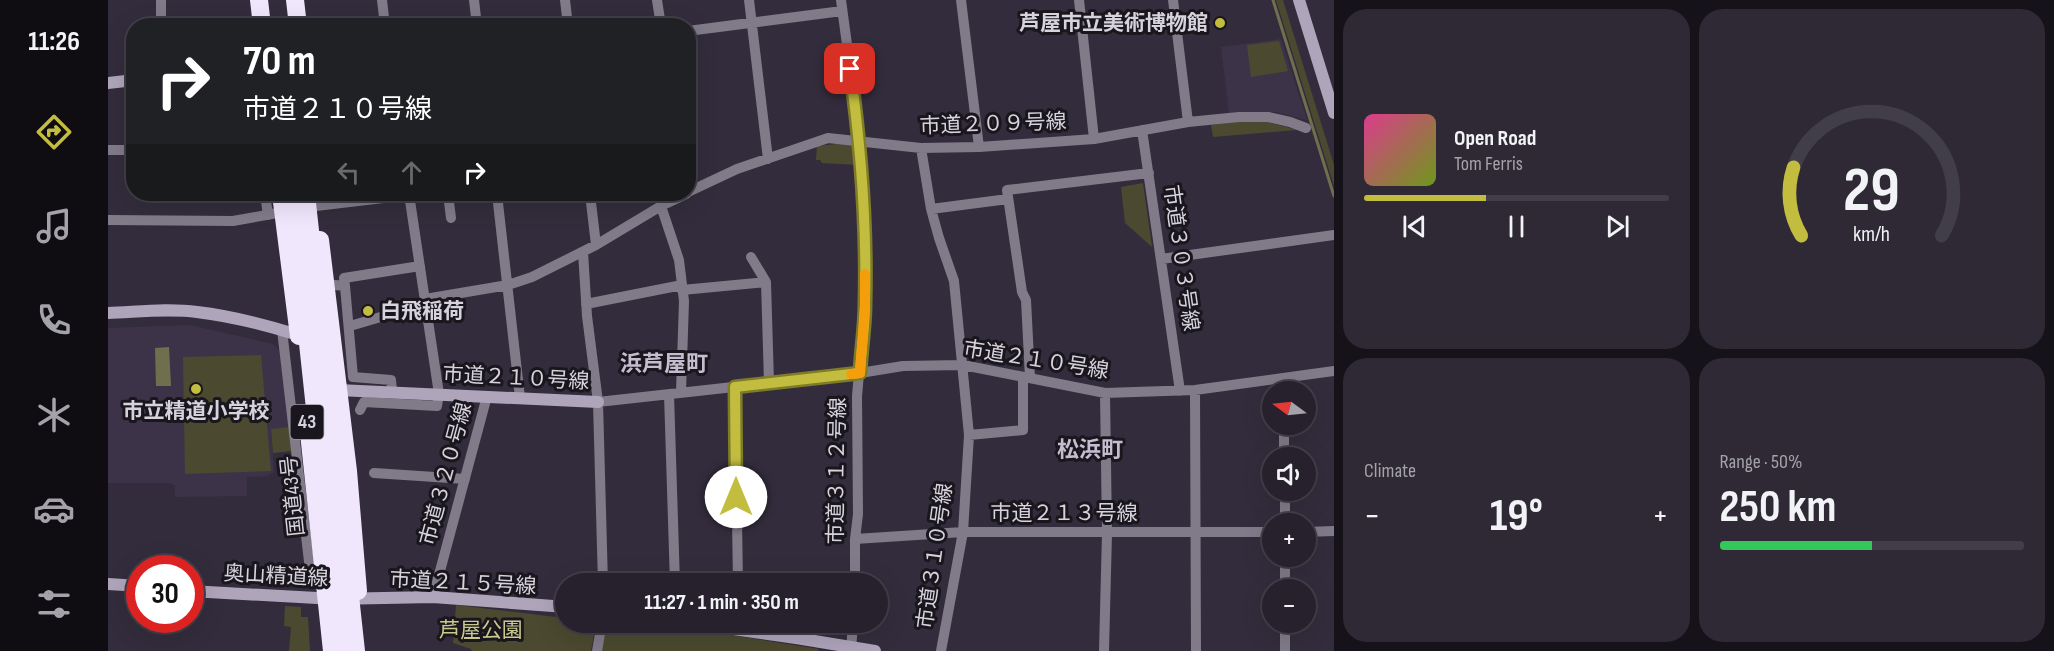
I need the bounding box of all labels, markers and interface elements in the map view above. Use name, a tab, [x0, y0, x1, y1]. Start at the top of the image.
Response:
place label: 芦屋市立美術博物館	[1019, 11, 1208, 36]
marker: 芦屋市立美術博物館	[1213, 16, 1227, 30]
text: 11:26	[28, 26, 80, 58]
text: 70 m	[243, 36, 316, 87]
icon: right	[144, 42, 222, 120]
pin	[824, 43, 875, 94]
icon: arrive	[833, 52, 866, 85]
text: 市道２１０号線	[243, 94, 432, 126]
street label: 市道２０９号線	[919, 109, 1067, 139]
icon: directions	[33, 111, 75, 153]
text: Open Road	[1454, 125, 1536, 152]
text: Tom Ferris	[1454, 152, 1523, 176]
text: 29	[1843, 154, 1900, 229]
icon: left	[332, 156, 365, 189]
icon: ahead	[395, 156, 428, 189]
icon: right	[458, 156, 491, 189]
street label: 市道３０３号線	[1158, 183, 1204, 333]
icon: music	[33, 205, 75, 247]
icon: previous	[1398, 210, 1431, 243]
icon: pause	[1500, 210, 1533, 243]
icon: next	[1601, 210, 1634, 243]
text: km/h	[1853, 222, 1890, 247]
icon: phone	[33, 299, 75, 341]
place label: 白飛稲荷	[380, 299, 464, 324]
marker: 白飛稲荷	[361, 304, 375, 318]
street label: 市道２１０号線	[961, 336, 1111, 384]
district label: 浜芦屋町	[620, 351, 708, 378]
street label: 市道２１０号線	[442, 362, 590, 394]
north arrow	[1262, 381, 1316, 435]
map controls	[1262, 381, 1316, 633]
marker: 市立精道小学校	[189, 382, 203, 396]
icon: climate	[33, 394, 75, 436]
street label: 市道３１２号線	[823, 397, 851, 545]
place label: 市立精道小学校	[123, 399, 270, 424]
street label: 市道３２０号線	[415, 400, 477, 548]
road number: 43	[290, 405, 324, 439]
district label: 松浜町	[1057, 437, 1123, 464]
button: sound	[1262, 447, 1316, 501]
text: Range · 50%	[1720, 450, 1802, 474]
street label: 国道43号	[276, 455, 310, 537]
text: Climate	[1364, 459, 1416, 483]
position arrow	[704, 465, 768, 529]
text: 250 km	[1720, 480, 1836, 535]
street label: 市道３１０号線	[912, 481, 958, 631]
icon: car	[33, 488, 75, 530]
text: 19°	[1490, 489, 1543, 544]
text: −	[1364, 496, 1380, 536]
text: +	[1652, 496, 1669, 536]
street label: 市道２１３号線	[991, 501, 1138, 526]
button: +	[1262, 513, 1316, 567]
speed limit sign: 30	[126, 555, 204, 633]
street label: 奥山精道線	[223, 561, 329, 591]
street label: 市道２１５号線	[389, 567, 537, 599]
button: −	[1262, 579, 1316, 633]
icon: filters	[33, 583, 75, 625]
text: 11:27 · 1 min · 350 m	[644, 589, 799, 616]
park label: 芦屋公園	[439, 618, 523, 643]

